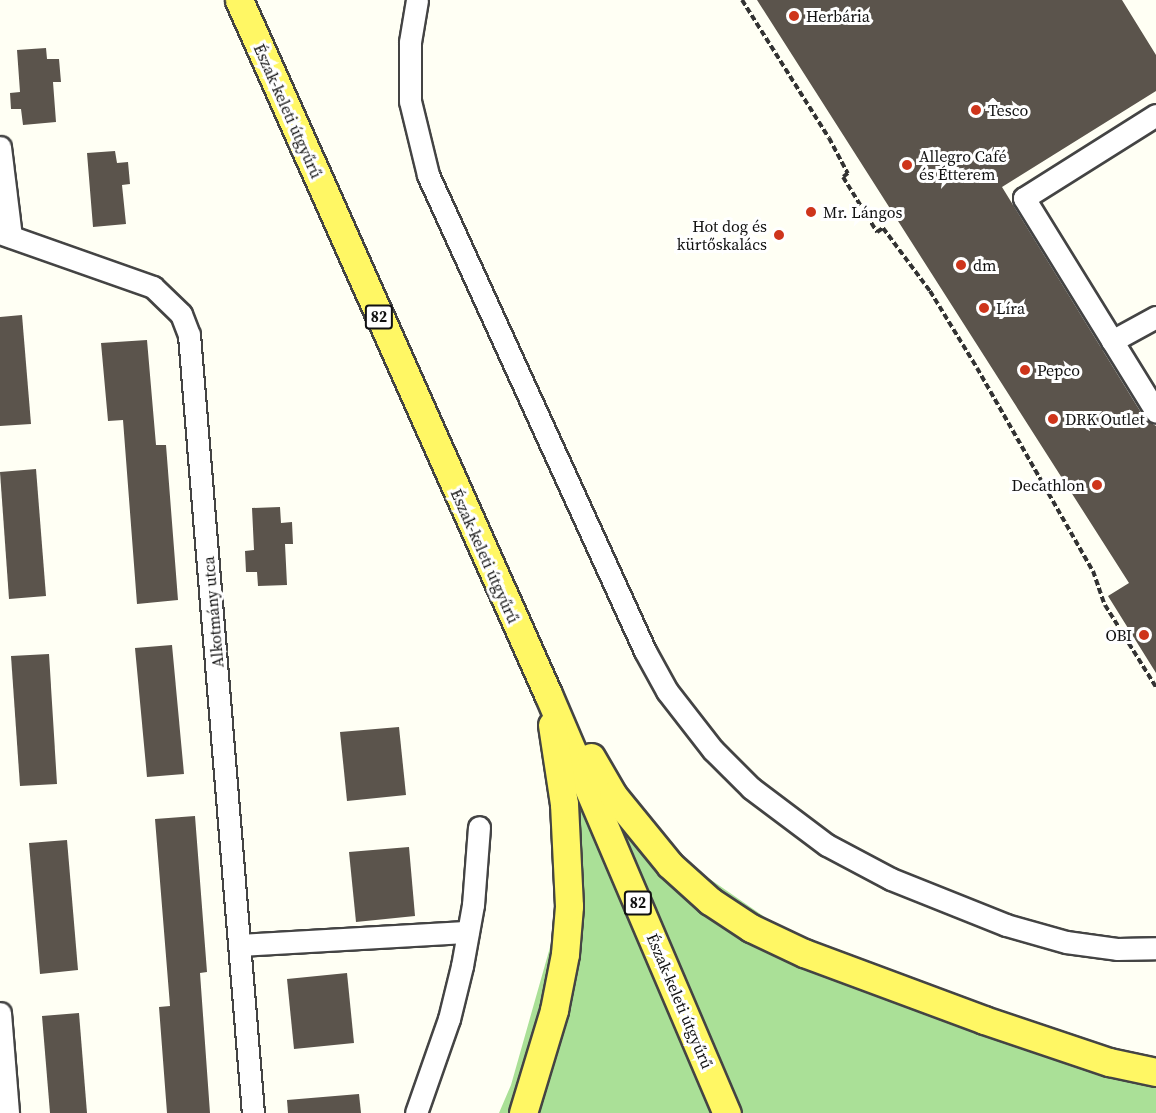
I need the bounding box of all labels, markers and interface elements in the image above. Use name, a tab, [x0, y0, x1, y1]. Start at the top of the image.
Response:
place label: Herbária	[806, 6, 870, 26]
marker: Herbária	[787, 9, 801, 23]
street label: Észak-keleti útgyűrű	[250, 41, 326, 181]
place label: Tesco	[988, 100, 1028, 120]
marker: Tesco	[969, 103, 983, 117]
place label: Allegro Café és Étterem	[919, 146, 1007, 184]
marker: Allegro Café és Étterem	[900, 158, 914, 172]
place label: Mr. Lángos	[823, 202, 902, 222]
marker: Mr. Lángos	[804, 205, 818, 219]
place label: Hot dog és kürtőskalács	[677, 216, 767, 254]
marker: Hot dog és kürtőskalács	[772, 228, 786, 242]
place label: dm	[973, 255, 996, 275]
marker: dm	[954, 258, 968, 272]
place label: Líra	[996, 298, 1025, 318]
marker: Líra	[977, 301, 991, 315]
road number: 82	[364, 305, 394, 329]
place label: Pepco	[1037, 360, 1080, 380]
marker: Pepco	[1018, 363, 1032, 377]
place label: DRK Outlet	[1065, 409, 1145, 429]
marker: DRK Outlet	[1046, 412, 1060, 426]
place label: Decathlon	[1011, 475, 1085, 495]
marker: Decathlon	[1090, 478, 1104, 492]
street label: Észak-keleti útgyűrű	[447, 486, 523, 626]
street label: Alkotmány utca	[199, 556, 227, 668]
place label: OBI	[1105, 625, 1132, 645]
marker: OBI	[1137, 628, 1151, 642]
road number: 82	[623, 891, 653, 915]
street label: Észak-keleti útgyűrű	[643, 930, 717, 1072]

